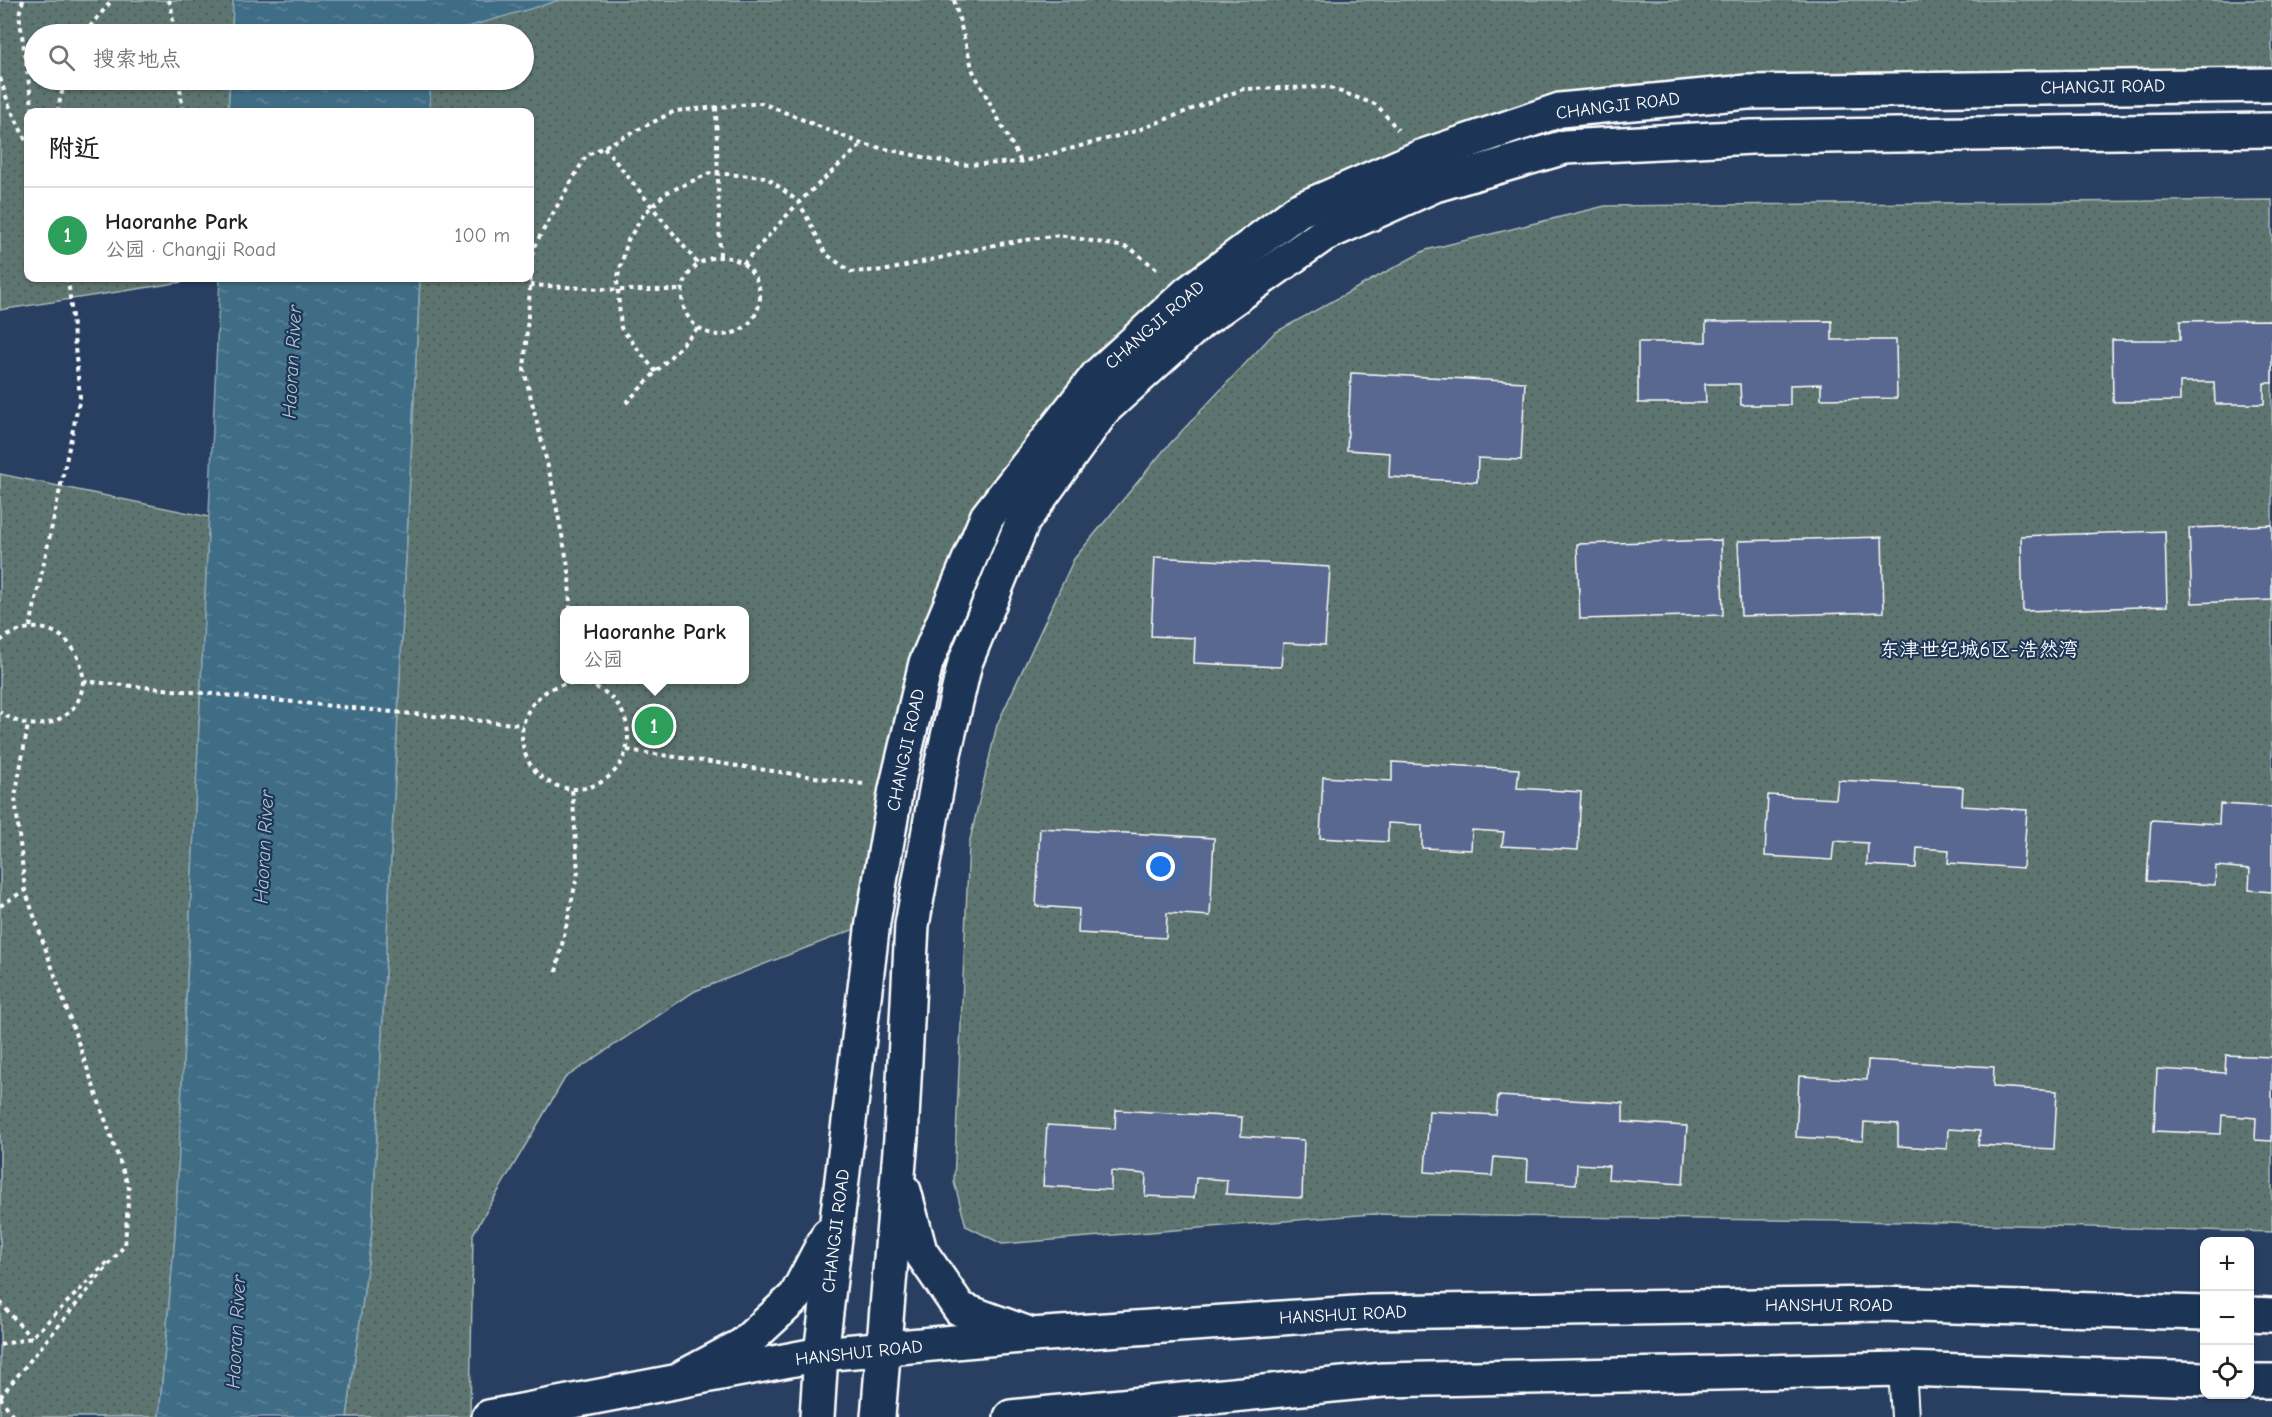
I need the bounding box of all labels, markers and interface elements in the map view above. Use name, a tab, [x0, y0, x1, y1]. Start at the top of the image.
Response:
search box	[24, 24, 534, 90]
icon: search	[45, 41, 78, 74]
text: 搜索地点	[93, 46, 181, 72]
street label: CHANGJI ROAD	[2041, 75, 2165, 99]
street label: CHANGJI ROAD	[1555, 88, 1681, 124]
text: 附近	[48, 134, 100, 164]
text: Haoranhe Park	[105, 209, 248, 235]
text: 1	[64, 224, 71, 247]
text: 100 m	[455, 224, 510, 247]
text: 公园 · Changji Road	[105, 238, 276, 261]
street label: CHANGJI ROAD	[1101, 276, 1209, 374]
water label: Haoran River	[278, 304, 307, 419]
popup	[560, 606, 749, 684]
text: Haoranhe Park	[583, 619, 726, 645]
district label: 东津世纪城6区-浩然湾	[1880, 638, 2078, 661]
text: 公园	[583, 648, 623, 671]
street label: CHANGJI ROAD	[883, 687, 929, 813]
pin: 1	[634, 704, 674, 748]
water label: Haoran River	[250, 789, 279, 904]
your location	[1146, 852, 1175, 881]
street label: CHANGJI ROAD	[818, 1168, 854, 1294]
map controls	[2200, 1237, 2254, 1399]
button: +	[2200, 1237, 2254, 1291]
water label: Haoran River	[222, 1274, 251, 1389]
button: −	[2200, 1291, 2254, 1345]
street label: HANSHUI ROAD	[1765, 1295, 1893, 1316]
street label: HANSHUI ROAD	[1279, 1301, 1407, 1329]
street label: HANSHUI ROAD	[794, 1336, 924, 1370]
button: locate	[2200, 1345, 2254, 1399]

